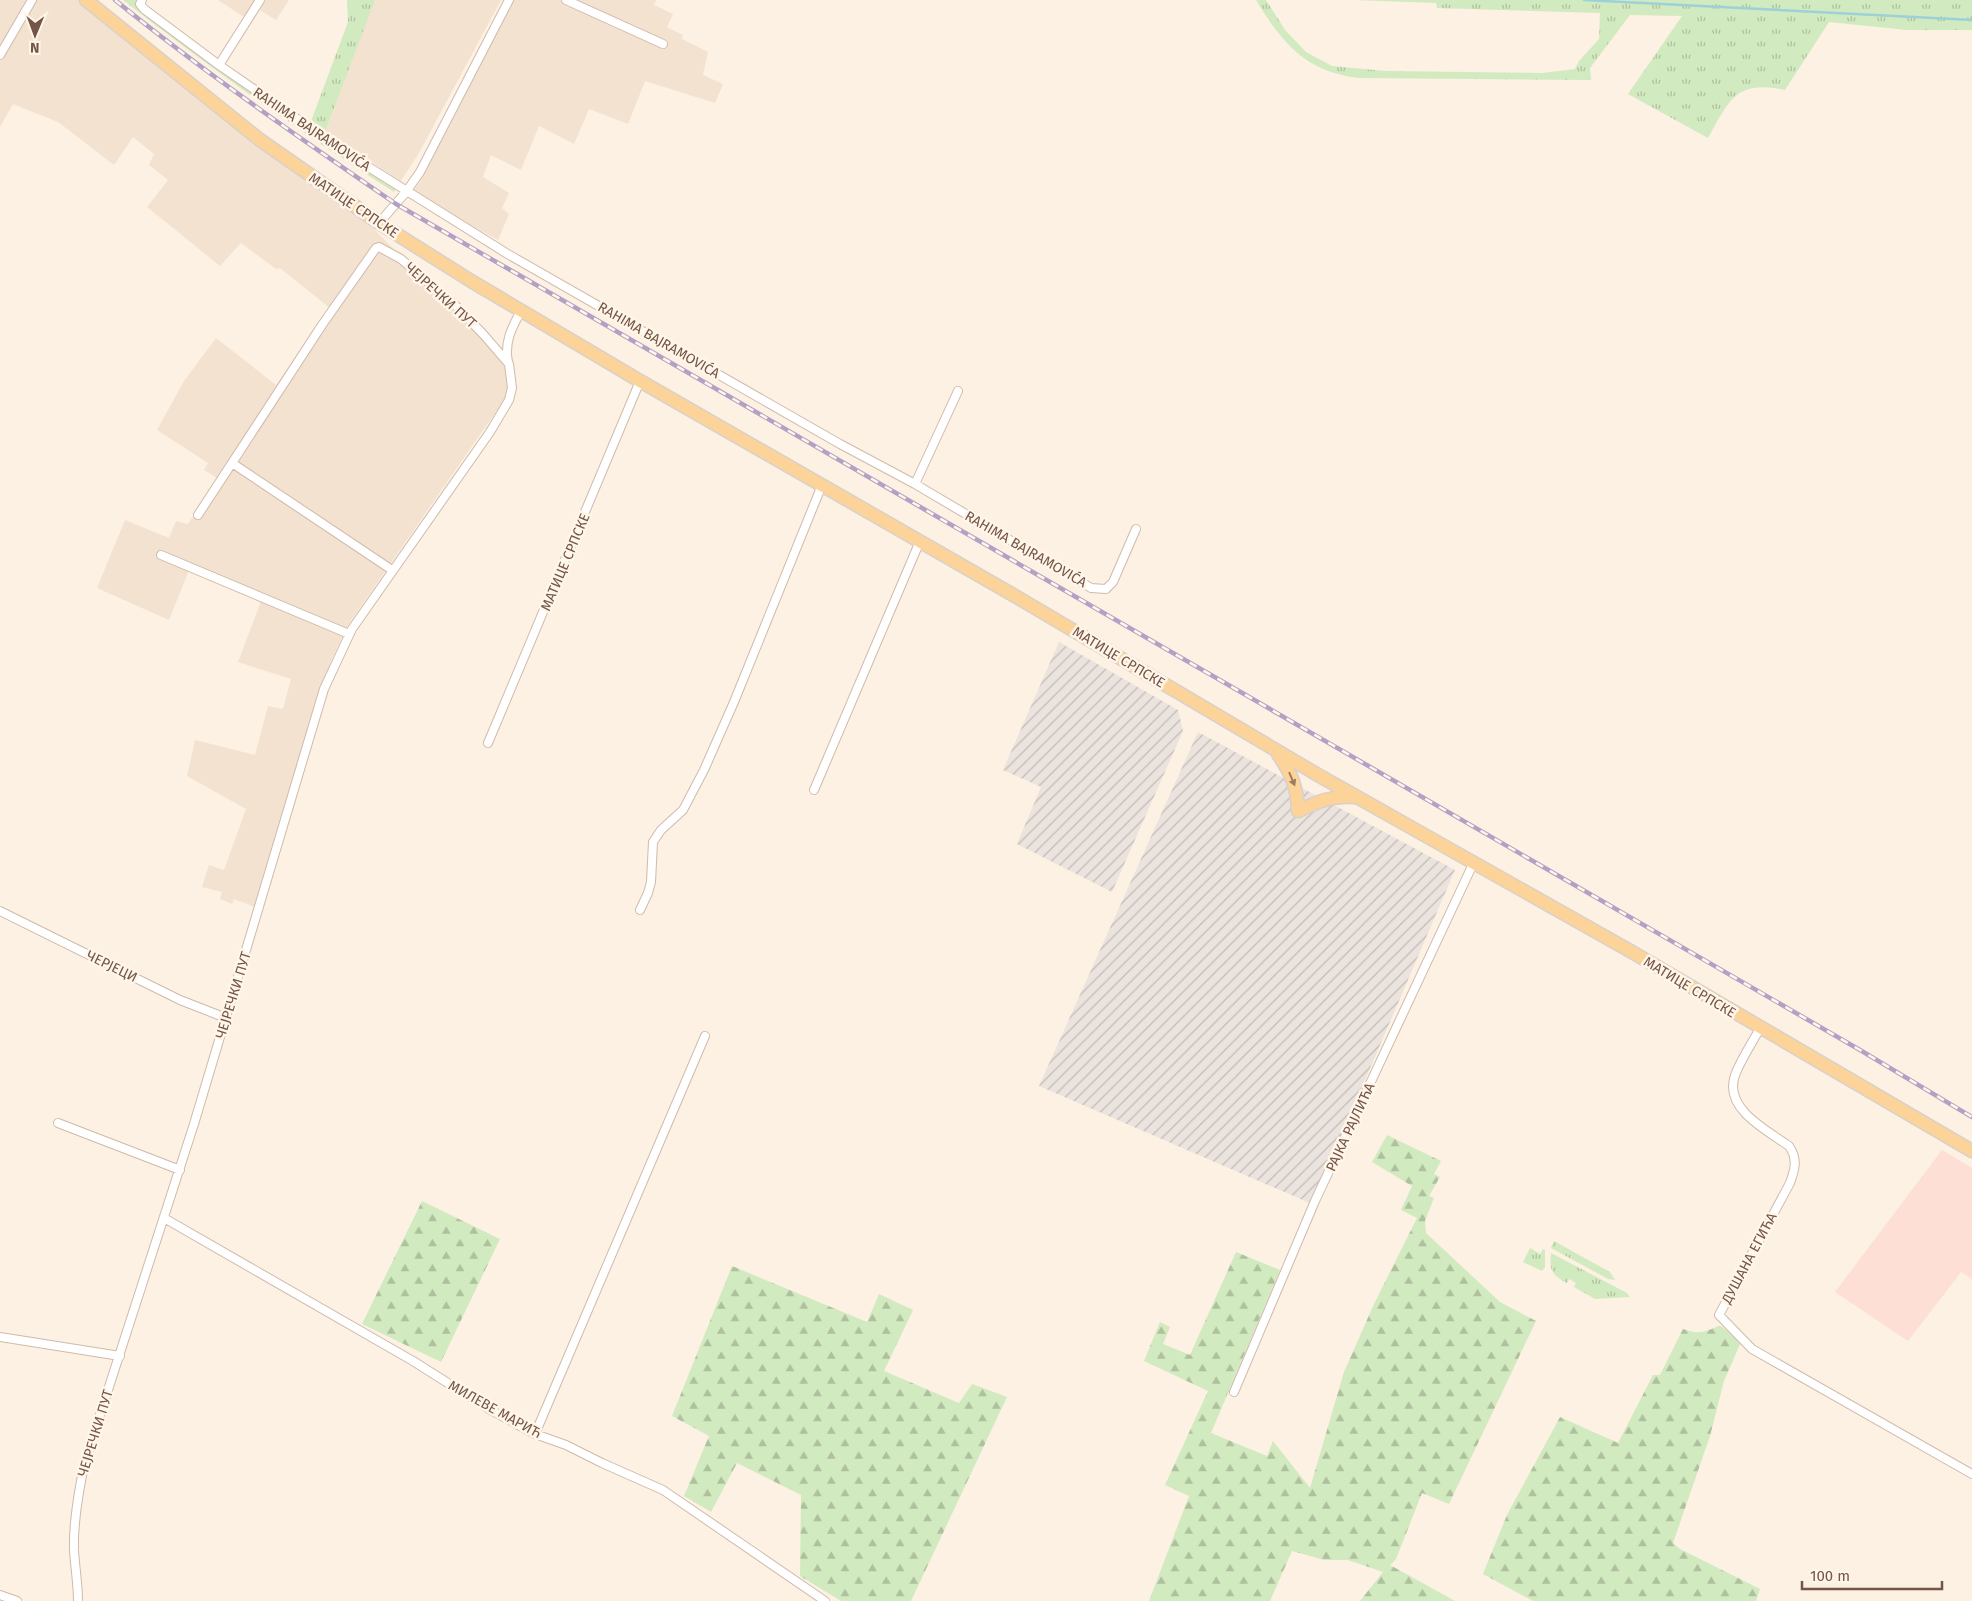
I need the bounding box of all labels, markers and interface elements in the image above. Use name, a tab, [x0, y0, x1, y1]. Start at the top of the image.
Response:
north arrow	[10, 10, 60, 60]
text: N	[30, 39, 40, 56]
street label: RAHIMA BAJRAMOVIĆA	[250, 83, 374, 175]
street label: МАТИЦЕ СРПСКЕ	[306, 169, 402, 242]
street label: ЧЕЈРЕЧКИ ПУТ	[401, 259, 480, 332]
street label: RAHIMA BAJRAMOVIĆA	[595, 298, 723, 382]
street label: RAHIMA BAJRAMOVIĆA	[962, 507, 1090, 591]
street label: МАТИЦЕ СРПСКЕ	[537, 511, 594, 614]
street label: МАТИЦЕ СРПСКЕ	[1070, 623, 1168, 692]
one-way arrow	[1289, 772, 1297, 786]
street label: ЧЕРЈЕЦИ	[84, 947, 140, 986]
street label: ЧЕЈРЕЧКИ ПУТ	[212, 949, 255, 1041]
street label: МАТИЦЕ СРПСКЕ	[1641, 953, 1739, 1022]
street label: РАЈКА РАЈЛИЋА	[1322, 1080, 1378, 1174]
street label: ДУШАНА ЕГИЋА	[1718, 1210, 1781, 1308]
street label: МИЛЕВЕ МAРИЋ	[445, 1377, 544, 1442]
street label: ЧЕЈРЕЧКИ ПУТ	[74, 1387, 117, 1479]
scale bar	[1802, 1558, 1942, 1590]
text: 100 m	[1810, 1567, 1850, 1585]

